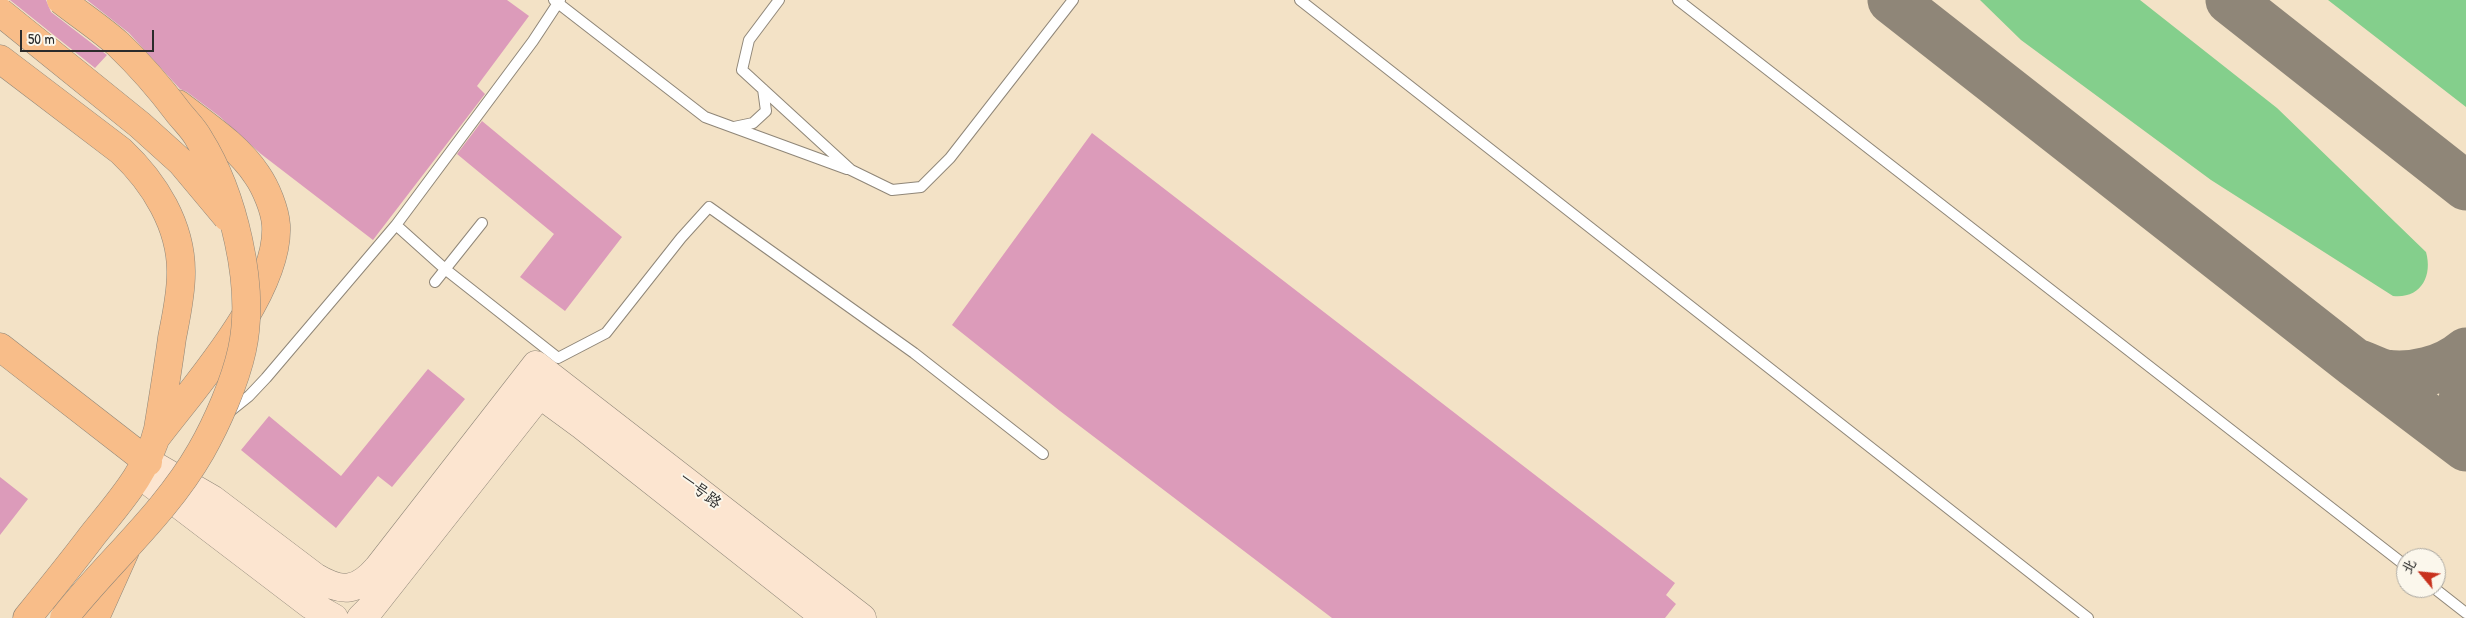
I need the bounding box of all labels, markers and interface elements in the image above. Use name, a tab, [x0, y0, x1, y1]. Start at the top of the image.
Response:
scale bar	[22, 20, 156, 52]
text: 50 m	[28, 28, 55, 49]
street label: 一号路	[675, 469, 725, 513]
north arrow	[2396, 548, 2446, 598]
text: 北	[2397, 556, 2420, 577]

